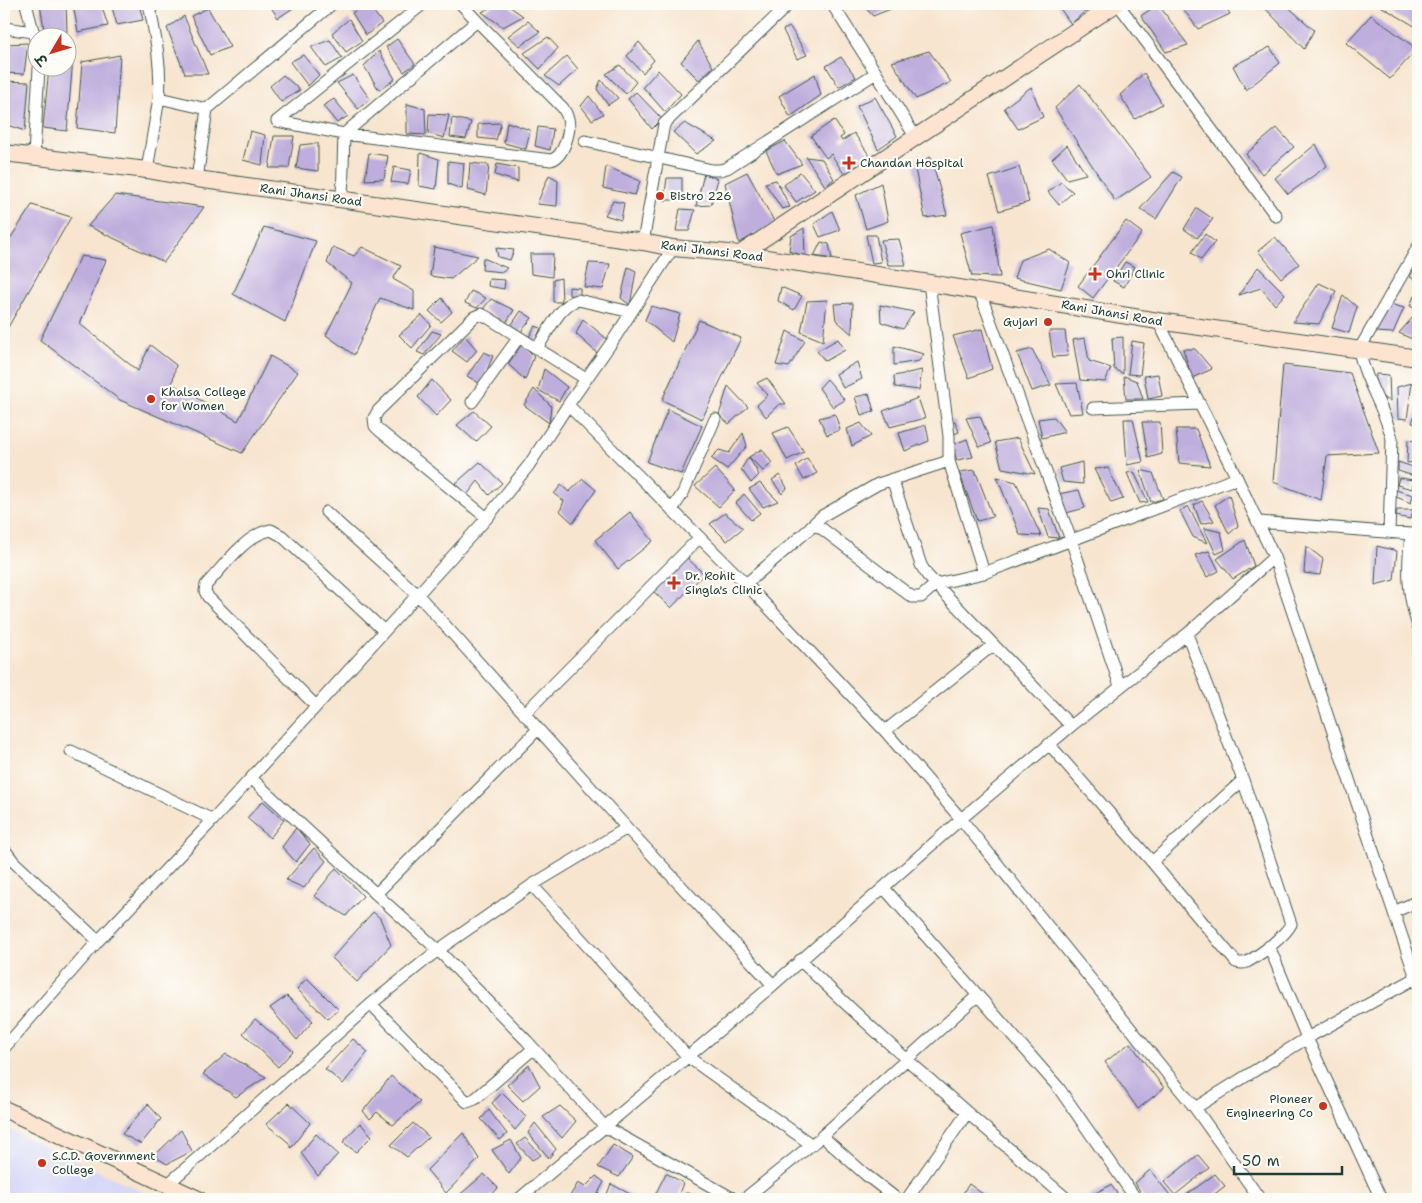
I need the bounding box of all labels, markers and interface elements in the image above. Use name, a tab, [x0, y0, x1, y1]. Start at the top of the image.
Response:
north arrow	[28, 28, 78, 78]
text: उ	[31, 49, 53, 71]
place label: Chandan Hospital	[860, 155, 964, 171]
marker: Chandan Hospital	[842, 156, 856, 170]
street label: Rani Jhansi Road	[259, 180, 363, 210]
place label: Bistro 226	[670, 188, 732, 204]
marker: Bistro 226	[654, 190, 666, 202]
street label: Rani Jhansi Road	[660, 237, 764, 265]
place label: Ohri Clinic	[1106, 266, 1165, 282]
marker: Ohri Clinic	[1088, 267, 1102, 281]
street label: Rani Jhansi Road	[1060, 296, 1164, 330]
place label: Gujari	[1003, 314, 1038, 330]
marker: Gujari	[1042, 316, 1054, 328]
place label: Khalsa College for Women	[161, 384, 247, 414]
marker: Khalsa College for Women	[145, 393, 157, 405]
place label: Dr. Rohit Singla's Clinic	[685, 568, 762, 598]
marker: Dr. Rohit Singla's Clinic	[667, 576, 681, 590]
place label: Pioneer Engineering Co	[1226, 1091, 1313, 1121]
marker: Pioneer Engineering Co	[1317, 1100, 1329, 1112]
scale bar	[1234, 1143, 1342, 1175]
place label: S.C.D. Government College	[52, 1148, 156, 1178]
text: 50 m	[1242, 1151, 1280, 1171]
marker: S.C.D. Government College	[36, 1157, 48, 1169]

